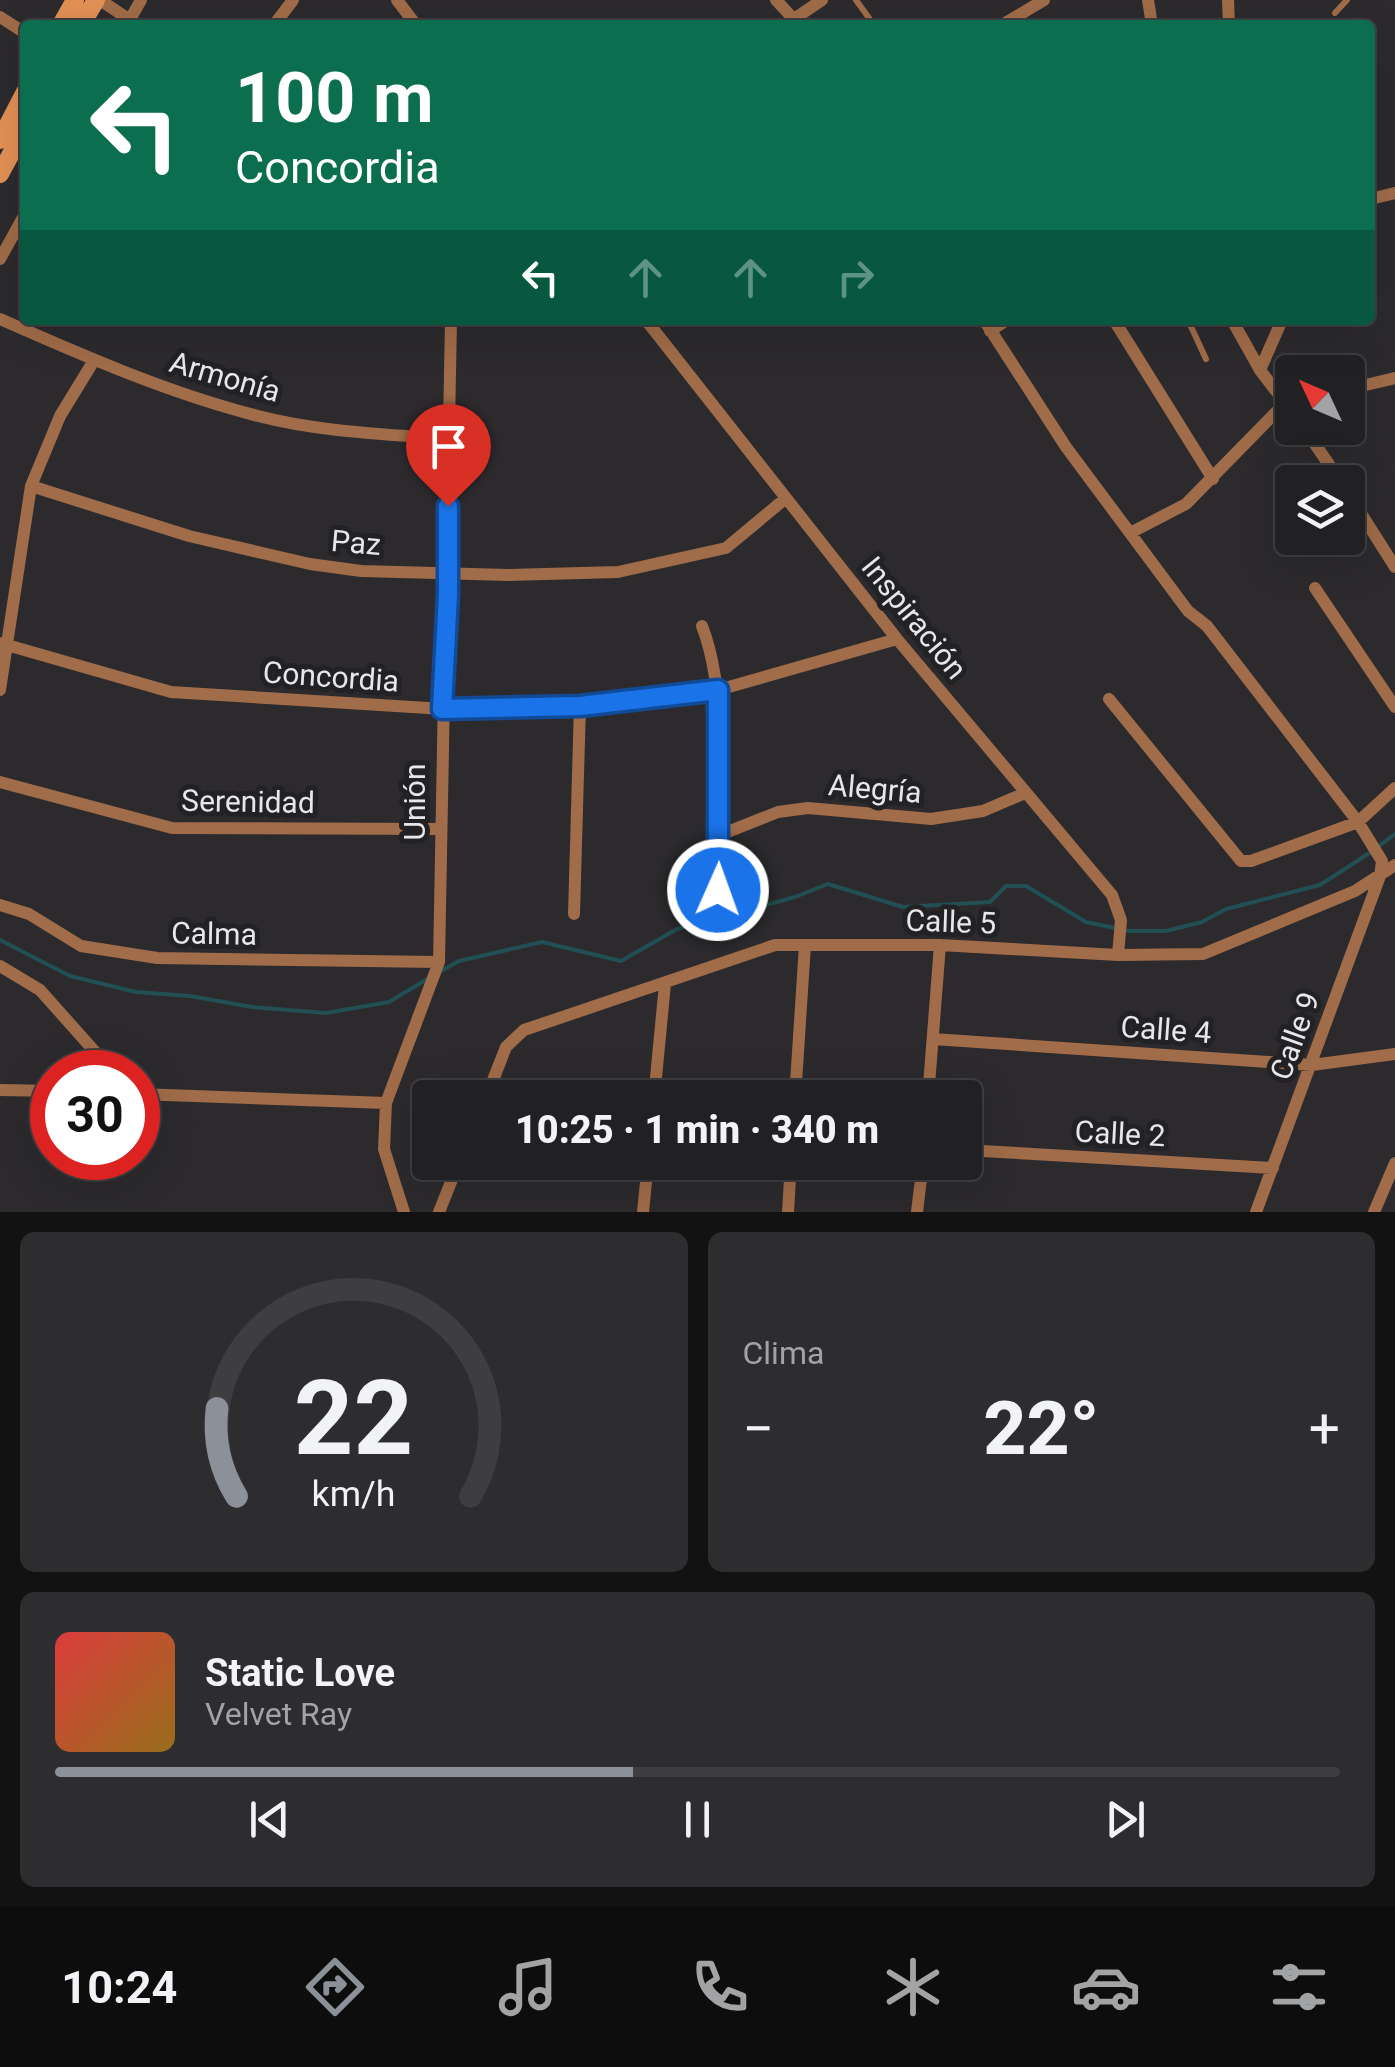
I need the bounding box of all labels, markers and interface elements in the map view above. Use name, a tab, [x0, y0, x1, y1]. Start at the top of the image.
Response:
text: 100 m	[235, 57, 434, 139]
icon: left	[70, 60, 200, 190]
text: Concordia	[235, 141, 440, 194]
icon: left	[513, 250, 568, 305]
icon: ahead	[618, 250, 673, 305]
icon: ahead	[723, 250, 778, 305]
icon: right	[828, 250, 883, 305]
street label: Armonía	[166, 344, 284, 409]
north arrow	[1275, 355, 1365, 445]
map controls	[1275, 355, 1365, 555]
pin	[406, 404, 491, 507]
icon: arrive	[421, 419, 476, 474]
button: layers	[1275, 465, 1365, 555]
street label: Paz	[330, 523, 382, 562]
street label: Inspiración	[855, 550, 974, 686]
street label: Concordia	[262, 654, 400, 699]
street label: Unión	[397, 764, 432, 841]
street label: Alegría	[827, 767, 923, 810]
street label: Serenidad	[181, 783, 315, 820]
position arrow	[666, 838, 770, 942]
street label: Calle 5	[905, 902, 997, 941]
street label: Calma	[171, 915, 257, 952]
street label: Calle 9	[1263, 987, 1326, 1084]
street label: Calle 4	[1120, 1009, 1213, 1050]
speed limit sign: 30	[30, 1050, 160, 1180]
text: 10:25 · 1 min · 340 m	[515, 1108, 879, 1152]
street label: Calle 2	[1074, 1114, 1166, 1153]
text: Clima	[743, 1334, 824, 1372]
text: 22	[294, 1358, 413, 1479]
text: 22°	[983, 1384, 1099, 1472]
text: −	[743, 1397, 774, 1461]
text: +	[1309, 1397, 1340, 1461]
text: km/h	[312, 1473, 396, 1515]
text: Static Love	[205, 1651, 395, 1695]
text: Velvet Ray	[205, 1695, 352, 1733]
icon: previous	[242, 1792, 297, 1847]
icon: pause	[670, 1792, 725, 1847]
icon: next	[1098, 1792, 1153, 1847]
icon: directions	[300, 1952, 370, 2022]
icon: music	[493, 1952, 563, 2022]
icon: phone	[685, 1952, 755, 2022]
icon: climate	[878, 1952, 948, 2022]
icon: car	[1071, 1952, 1141, 2022]
icon: filters	[1264, 1952, 1334, 2022]
text: 10:24	[61, 1961, 177, 2014]

